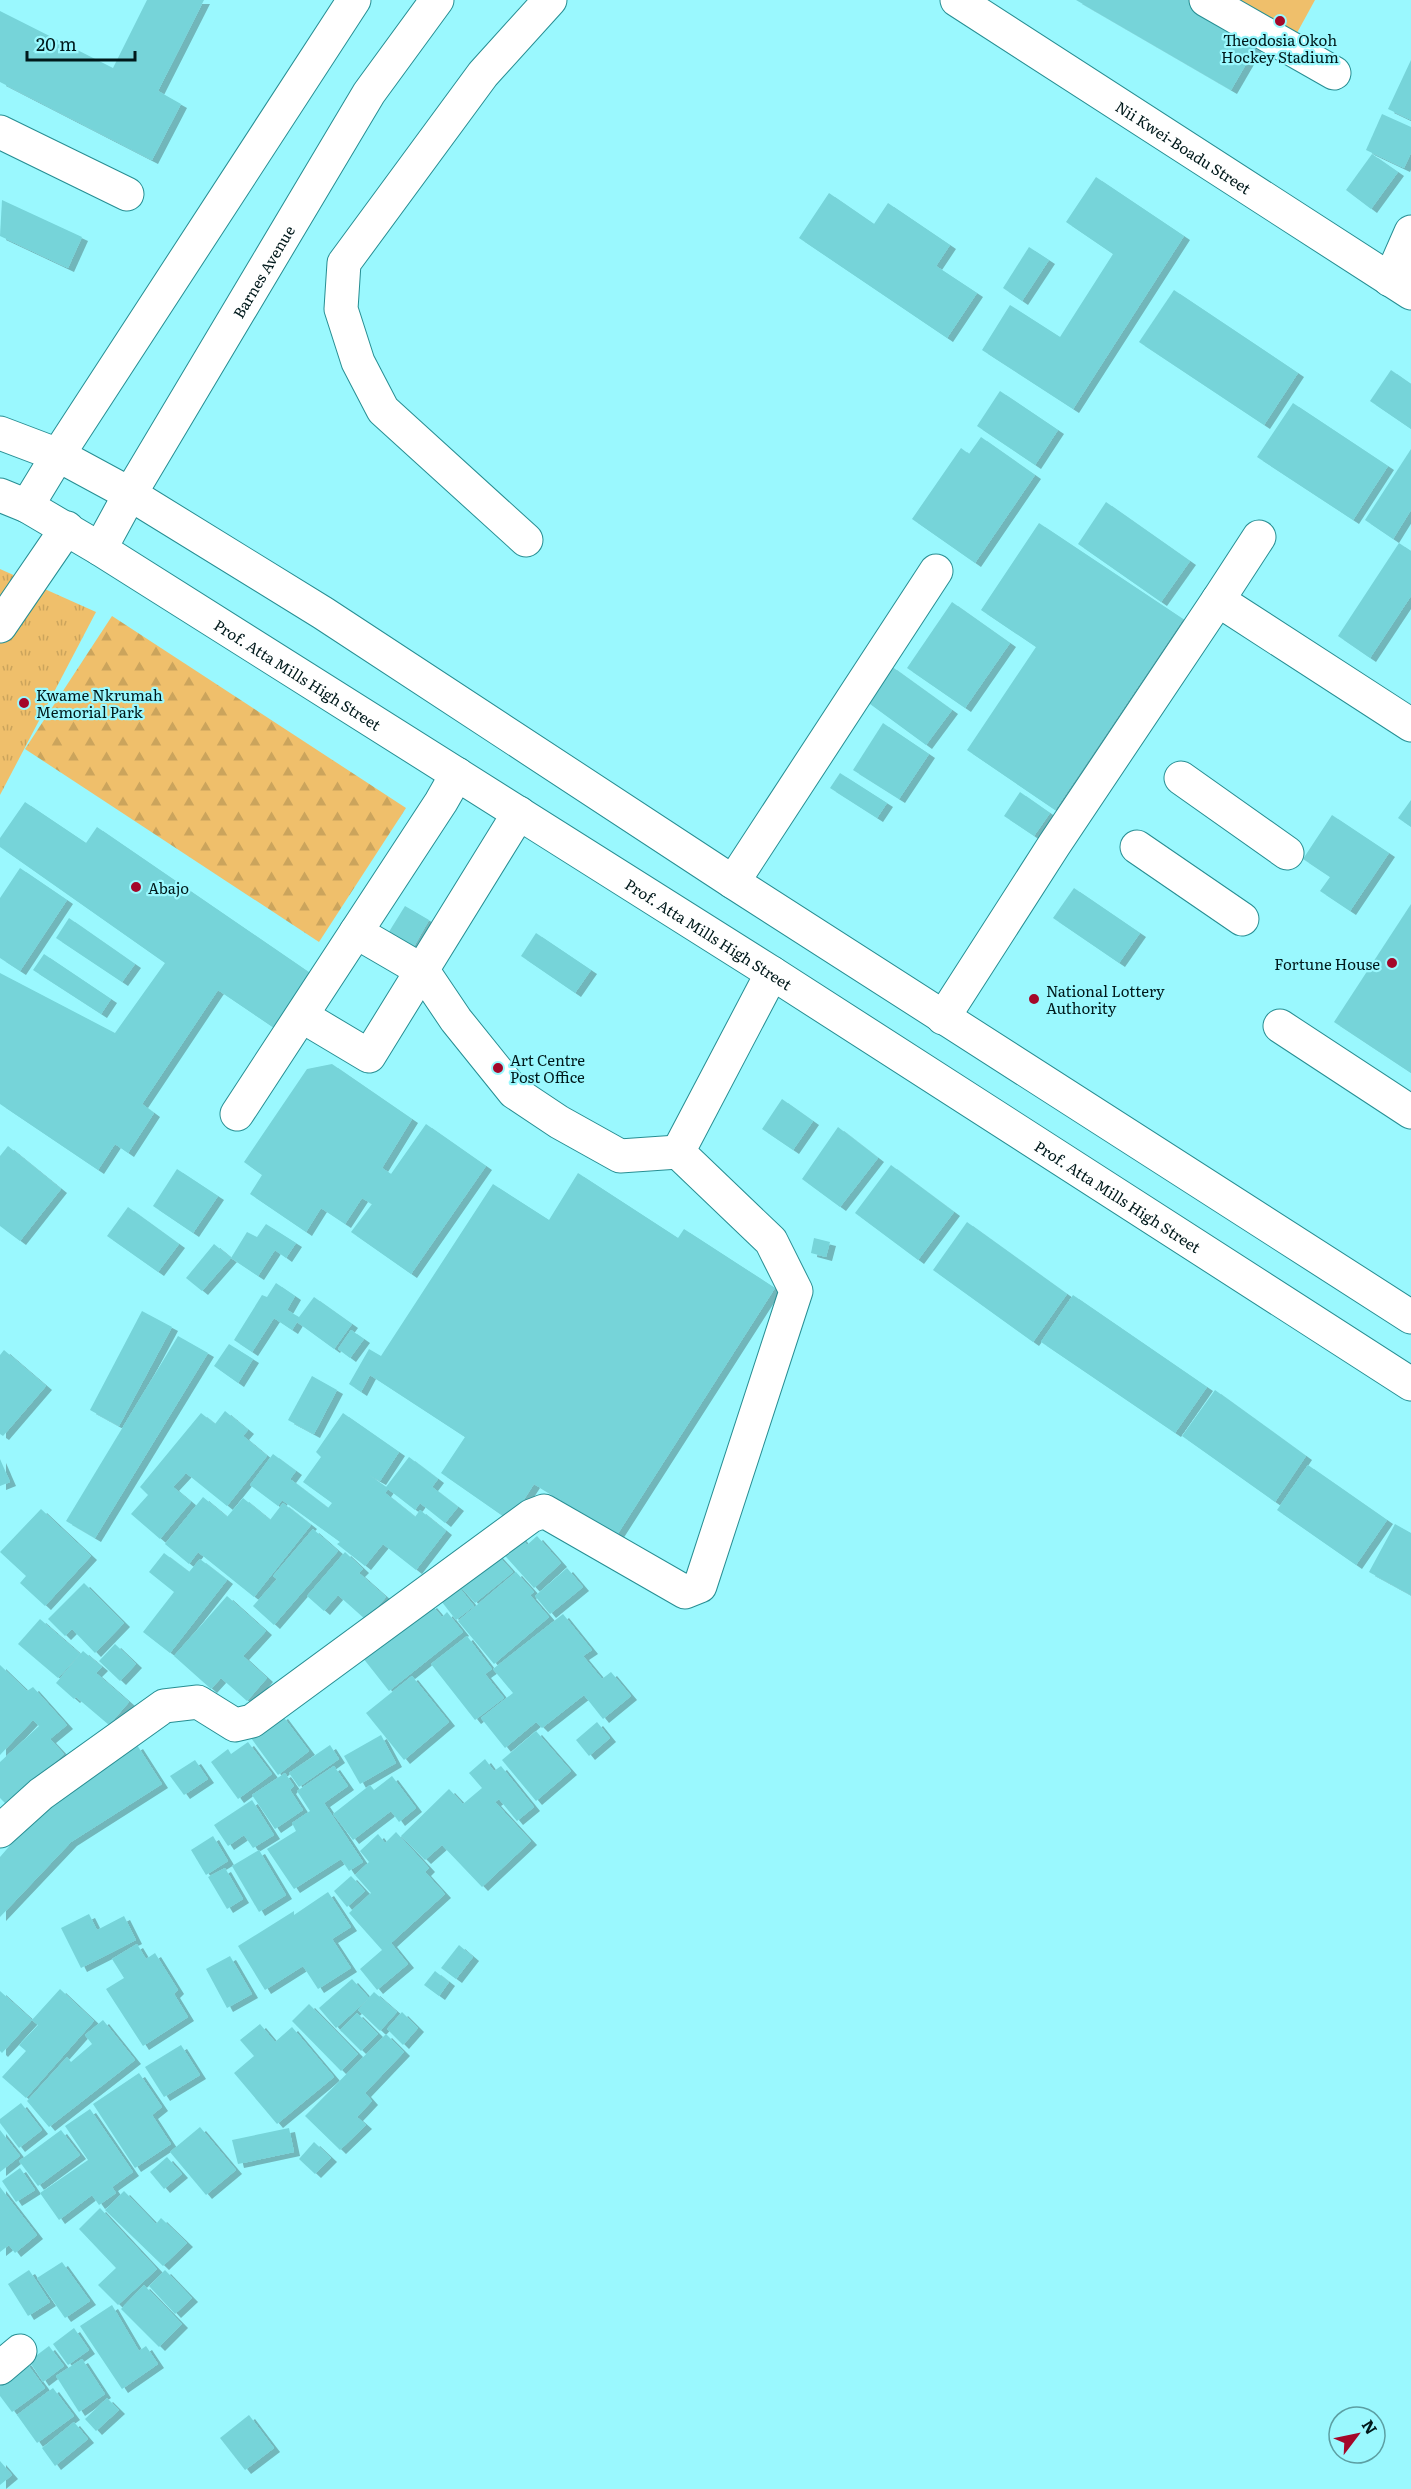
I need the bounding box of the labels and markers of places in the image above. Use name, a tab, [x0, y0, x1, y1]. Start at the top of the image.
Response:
marker: Theodosia Okoh Hockey Stadium	[1273, 14, 1287, 28]
place label: Theodosia Okoh Hockey Stadium	[1221, 28, 1339, 68]
place label: Kwame Nkrumah Memorial Park	[36, 683, 163, 723]
marker: Kwame Nkrumah Memorial Park	[17, 696, 31, 710]
place label: Abajo	[148, 876, 189, 899]
marker: Abajo	[129, 880, 143, 894]
place label: Fortune House	[1274, 952, 1380, 975]
marker: Fortune House	[1385, 956, 1399, 970]
place label: National Lottery Authority	[1046, 979, 1165, 1019]
marker: National Lottery Authority	[1027, 992, 1041, 1006]
place label: Art Centre Post Office	[510, 1048, 585, 1088]
marker: Art Centre Post Office	[491, 1061, 505, 1075]

